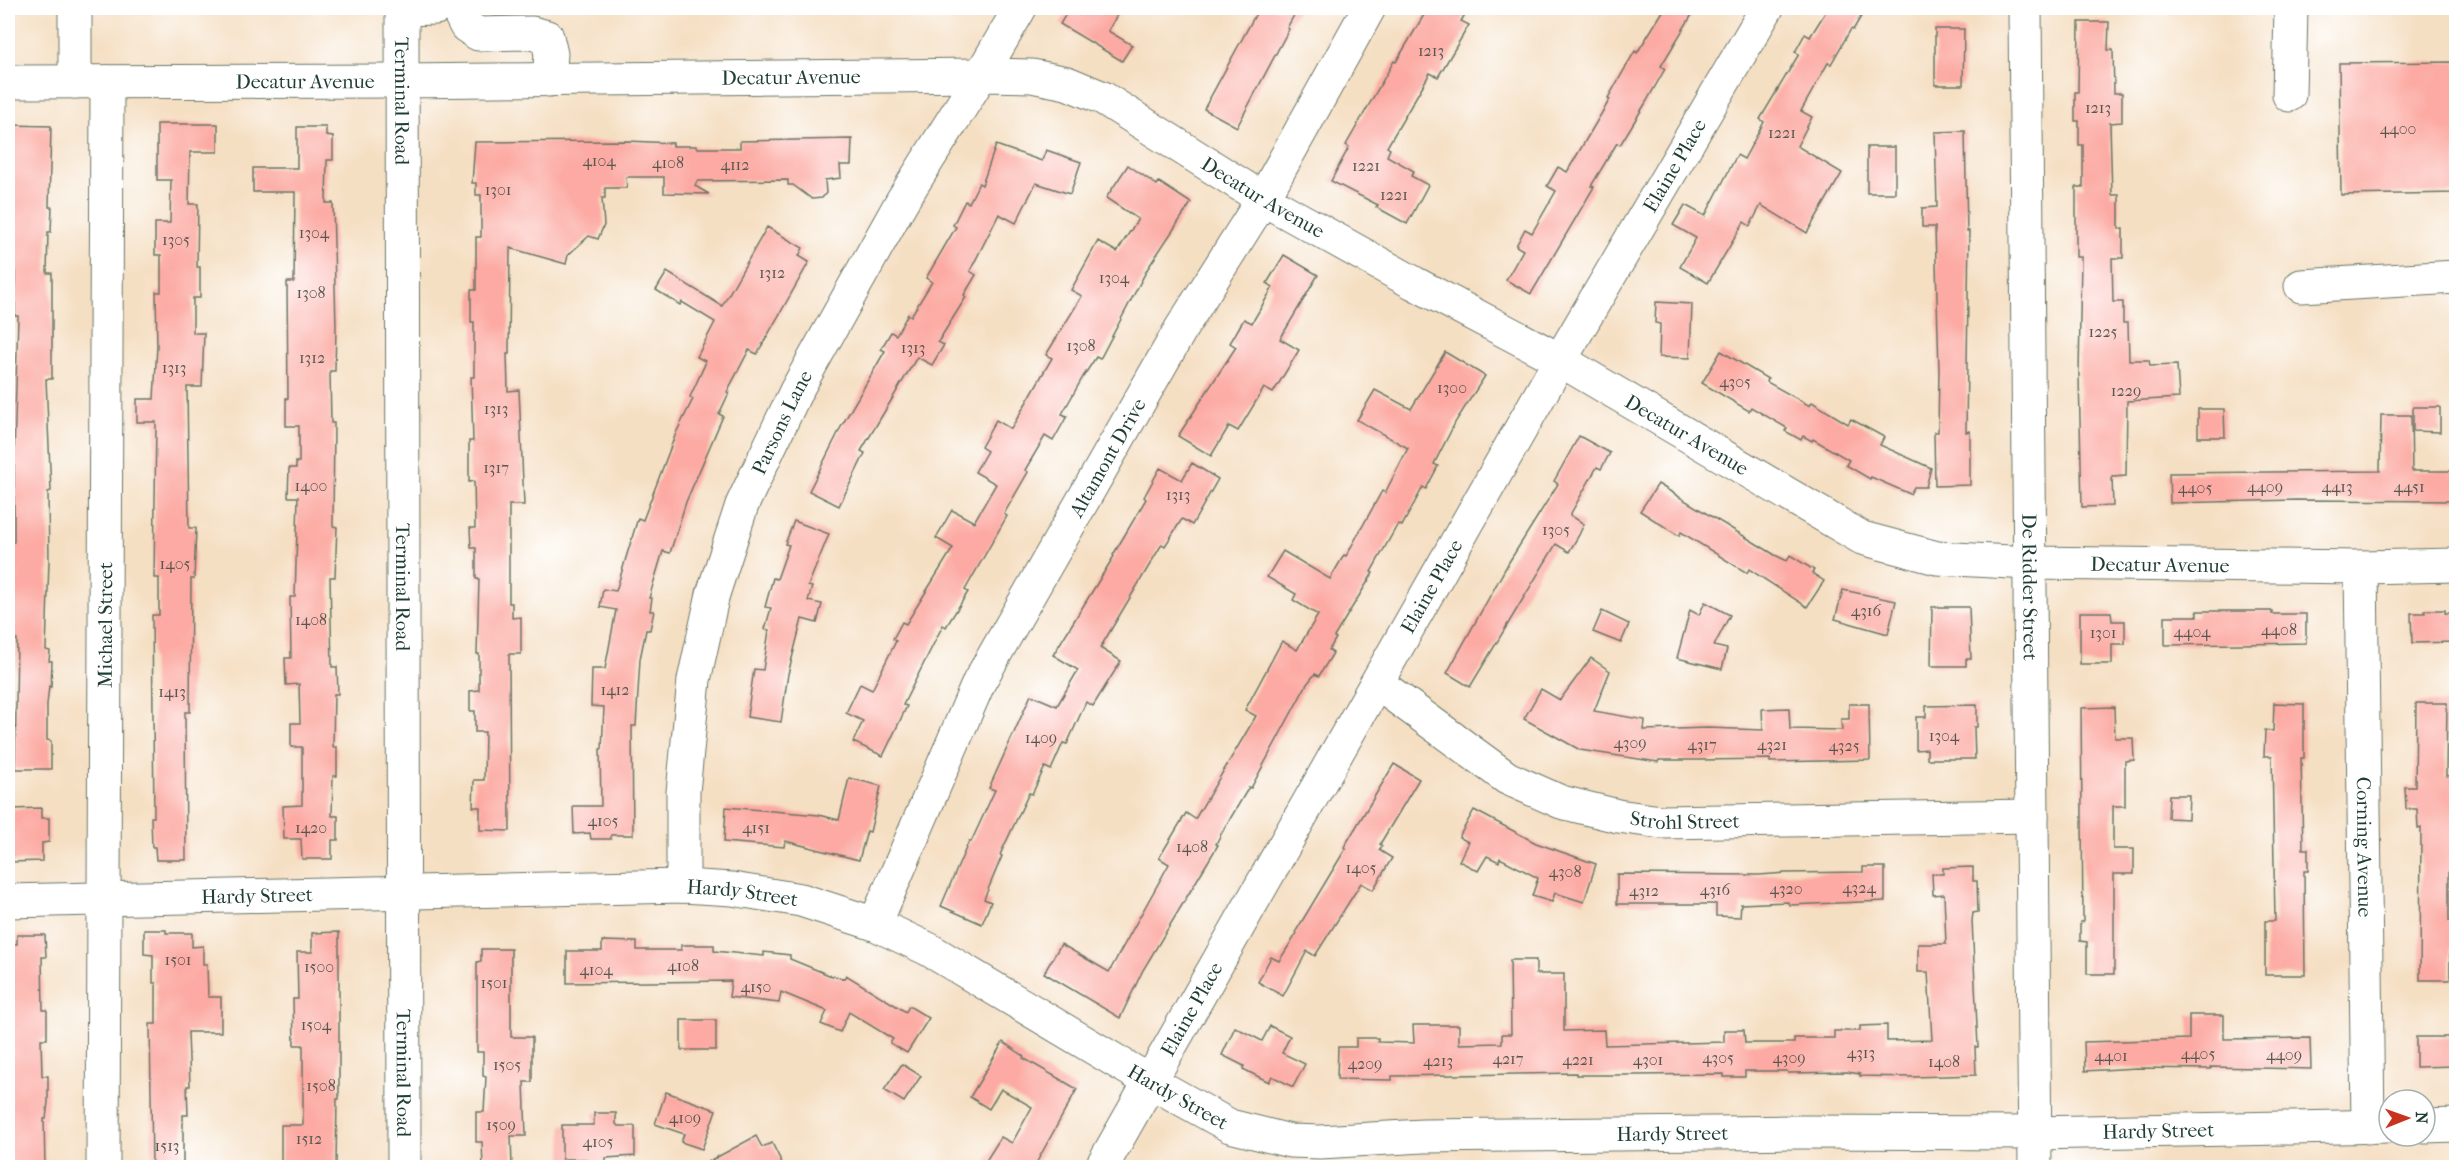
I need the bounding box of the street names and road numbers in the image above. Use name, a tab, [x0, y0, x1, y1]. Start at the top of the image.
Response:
street label: Terminal Road	[391, 37, 414, 166]
street label: Decatur Avenue	[721, 65, 861, 89]
street label: Decatur Avenue	[235, 70, 375, 93]
street label: Elaine Place	[1638, 115, 1711, 216]
street label: Decatur Avenue	[1197, 152, 1329, 242]
street label: Parsons Lane	[747, 366, 817, 478]
street label: Decatur Avenue	[1621, 390, 1753, 480]
street label: Altamont Drive	[1064, 394, 1150, 522]
street label: De Ridder Street	[2018, 513, 2042, 661]
street label: Terminal Road	[391, 523, 415, 652]
street label: Elaine Place	[1396, 535, 1467, 637]
street label: Decatur Avenue	[2090, 552, 2230, 577]
street label: Michael Street	[93, 562, 117, 688]
street label: Corning Avenue	[2352, 776, 2377, 918]
street label: Strohl Street	[1629, 806, 1740, 834]
street label: Hardy Street	[686, 875, 800, 911]
street label: Hardy Street	[201, 883, 313, 908]
street label: Elaine Place	[1156, 958, 1227, 1060]
street label: Terminal Road	[392, 1009, 415, 1138]
street label: Hardy Street	[1124, 1059, 1232, 1134]
street label: Hardy Street	[2102, 1118, 2214, 1143]
street label: Hardy Street	[1616, 1121, 1728, 1145]

